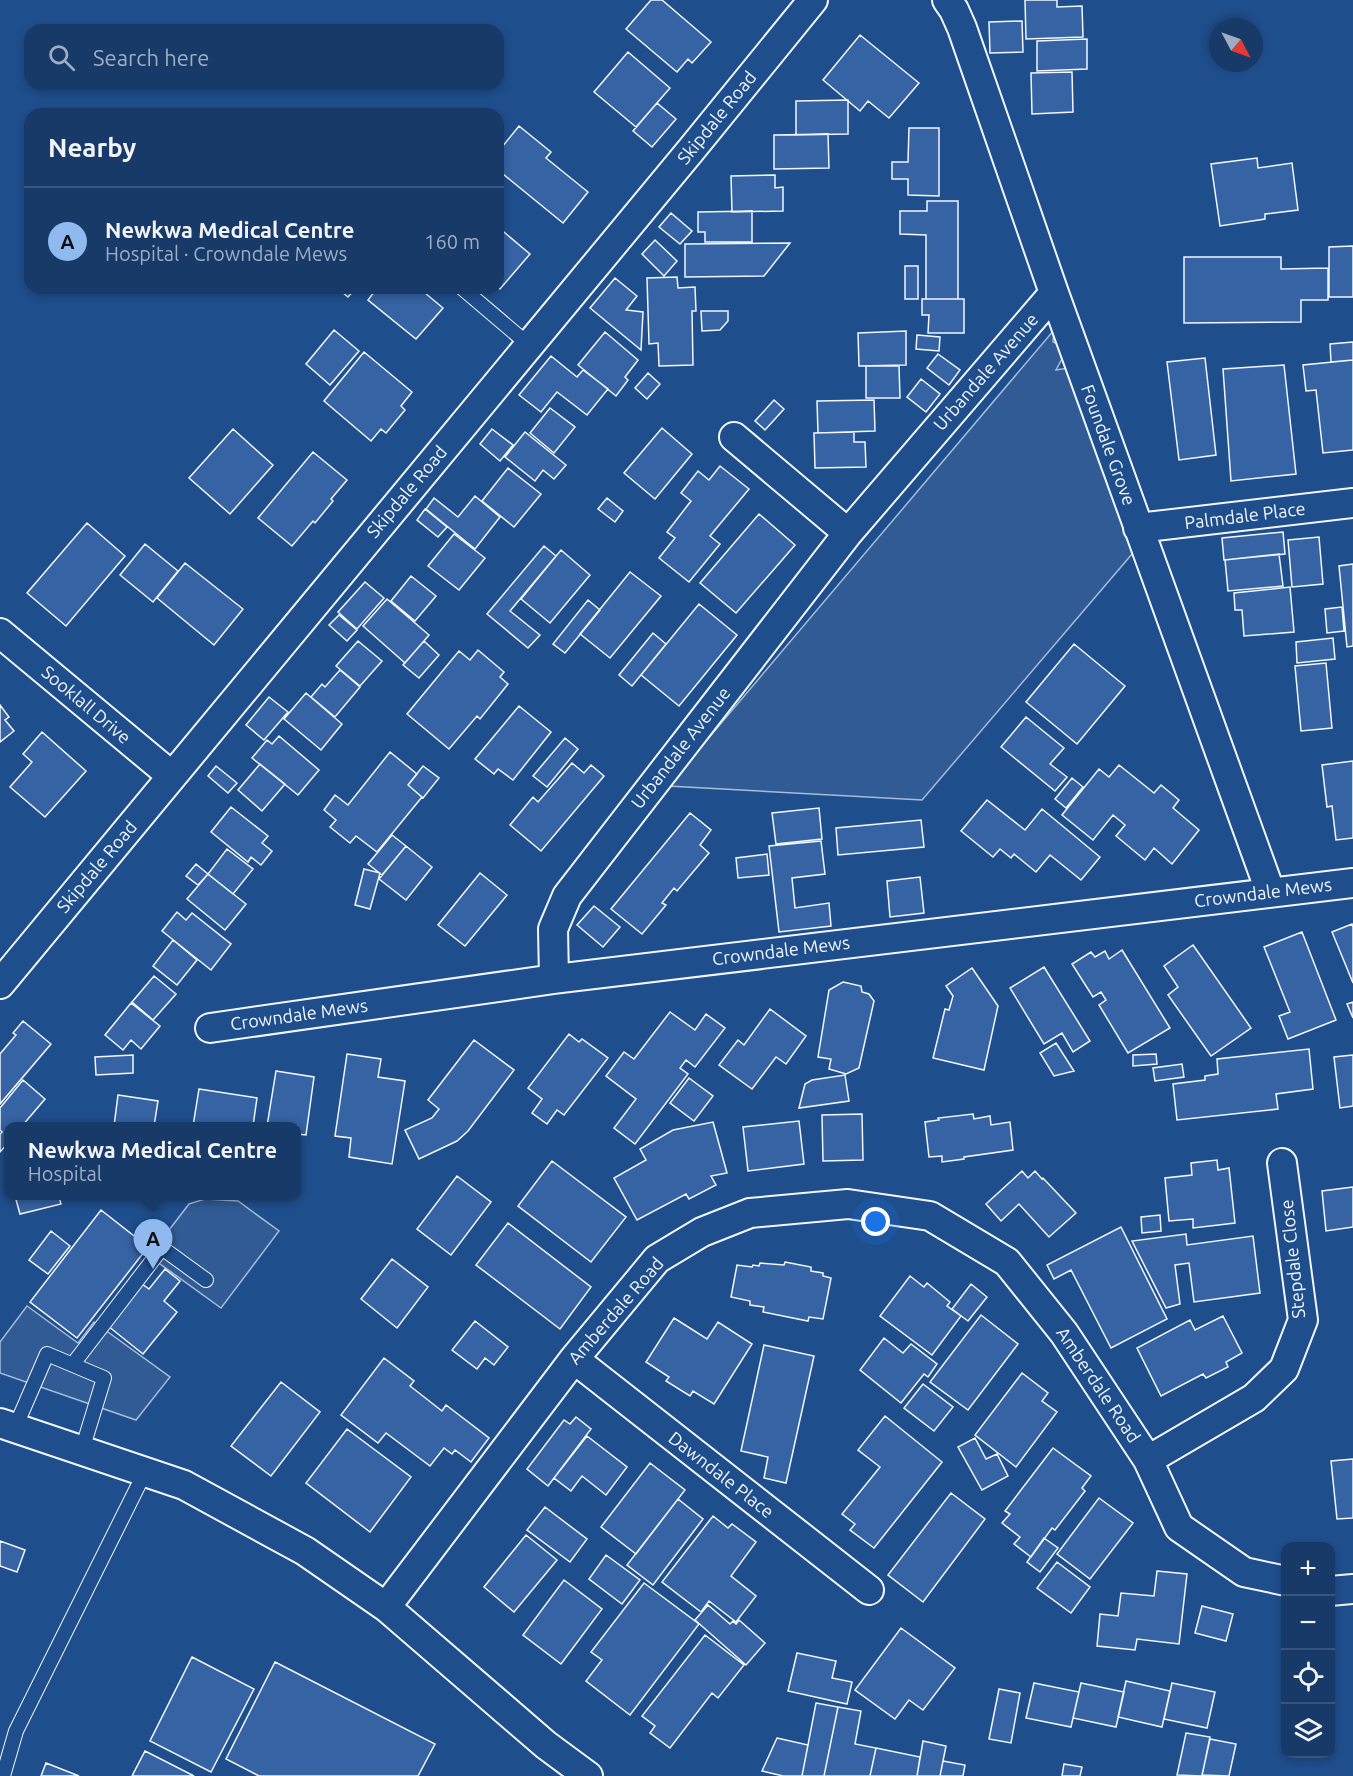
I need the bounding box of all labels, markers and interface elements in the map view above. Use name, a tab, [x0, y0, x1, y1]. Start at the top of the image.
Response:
north arrow	[1209, 18, 1263, 72]
search box	[24, 24, 504, 90]
icon: search	[45, 41, 78, 74]
text: Search here	[93, 45, 209, 70]
street label: Skipdale Road	[673, 67, 760, 168]
text: Nearby	[48, 133, 136, 162]
text: Newkwa Medical Centre	[105, 217, 354, 242]
text: A	[60, 230, 75, 253]
text: 160 m	[424, 230, 480, 253]
text: Hospital · Crowndale Mews	[105, 242, 347, 265]
street label: Urbandale Avenue	[929, 309, 1041, 434]
street label: Foundale Grove	[1078, 382, 1140, 508]
street label: Skipdale Road	[362, 441, 450, 541]
street label: Palmdale Place	[1183, 498, 1306, 532]
street label: Sooklall Drive	[38, 661, 135, 747]
street label: Urbandale Avenue	[627, 683, 734, 812]
street label: Skipdale Road	[52, 816, 140, 916]
street label: Crowndale Mews	[1193, 874, 1333, 910]
street label: Crowndale Mews	[711, 932, 851, 968]
street label: Crowndale Mews	[229, 994, 369, 1034]
popup	[4, 1122, 301, 1200]
text: Newkwa Medical Centre	[28, 1137, 277, 1162]
text: Hospital	[28, 1162, 102, 1185]
street label: Stepdale Close	[1276, 1199, 1308, 1320]
your location	[861, 1207, 890, 1236]
pin: A	[134, 1220, 172, 1269]
street label: Amberdale Road	[564, 1253, 667, 1368]
street label: Amberdale Road	[1053, 1323, 1145, 1446]
street label: Dawndale Place	[665, 1427, 778, 1521]
map controls	[1281, 1542, 1335, 1758]
button: +	[1281, 1542, 1335, 1596]
button: −	[1281, 1596, 1335, 1650]
button: locate	[1281, 1650, 1335, 1704]
button: layers	[1281, 1704, 1335, 1758]

